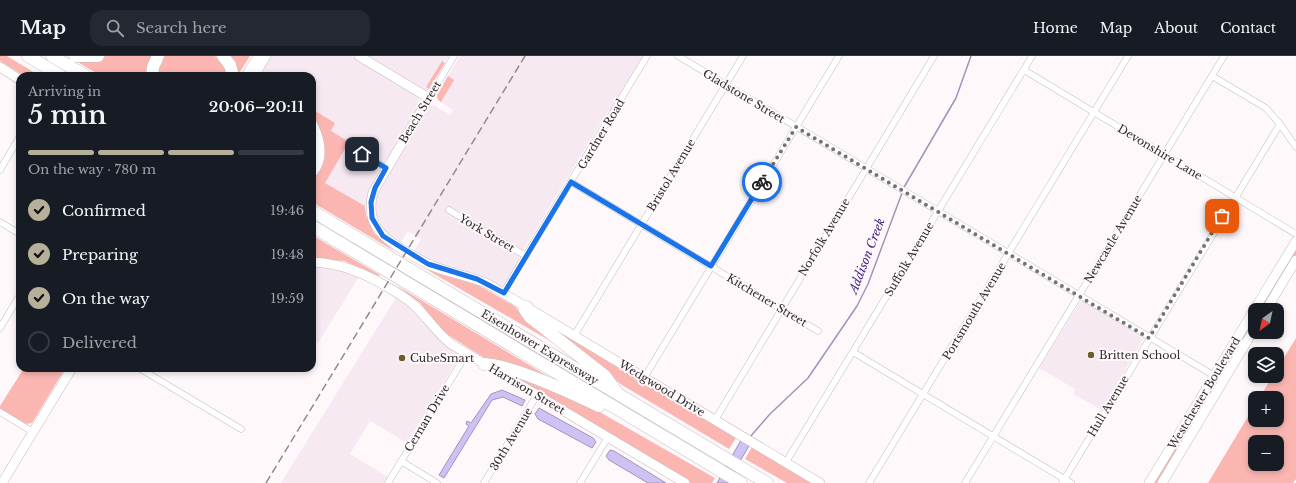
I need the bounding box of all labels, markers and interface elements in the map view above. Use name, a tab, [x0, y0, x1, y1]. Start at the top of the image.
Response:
search box	[90, 10, 370, 46]
text: Map	[20, 16, 66, 39]
icon: search	[104, 17, 126, 39]
text: Search here	[136, 18, 227, 37]
text: Home	[1033, 19, 1078, 37]
text: Map	[1100, 19, 1132, 37]
text: About	[1154, 19, 1198, 37]
text: Contact	[1220, 19, 1276, 37]
street label: Gladstone Street	[700, 66, 788, 126]
street label: Beach Street	[396, 77, 445, 146]
text: Arriving in	[28, 83, 101, 100]
street label: Gardner Road	[575, 96, 628, 172]
text: 20:06–20:11	[209, 97, 304, 116]
text: 5 min	[28, 99, 107, 131]
street label: Devonshire Lane	[1115, 121, 1205, 183]
street label: Bristol Avenue	[644, 136, 698, 214]
pin	[345, 137, 379, 171]
icon: home	[351, 143, 373, 165]
text: On the way · 780 m	[28, 161, 156, 178]
courier	[742, 162, 782, 202]
icon: bike	[751, 171, 773, 193]
street label: Newcastle Avenue	[1081, 192, 1145, 286]
street label: Norfolk Avenue	[795, 195, 853, 279]
icon: check	[28, 199, 50, 221]
pin	[1205, 199, 1239, 233]
text: Confirmed	[62, 201, 146, 220]
text: 19:46	[270, 202, 304, 219]
icon: bag	[1211, 205, 1233, 227]
street label: York Street	[456, 210, 518, 255]
water label: Addison Creek	[845, 216, 888, 298]
street label: Suffolk Avenue	[881, 219, 937, 299]
icon: check	[28, 243, 50, 265]
text: Preparing	[62, 245, 138, 264]
text: 19:48	[271, 246, 304, 263]
street label: Portsmouth Avenue	[939, 260, 1009, 362]
street label: Kitchener Street	[724, 270, 810, 330]
icon: check	[28, 287, 50, 309]
text: On the way	[62, 289, 150, 308]
text: 19:59	[270, 290, 304, 307]
north arrow	[1248, 303, 1284, 339]
map controls	[1248, 303, 1284, 471]
street label: Eisenhower Expressway	[479, 306, 601, 388]
text: Delivered	[62, 333, 137, 352]
street label: Westchester Boulevard	[1164, 334, 1243, 453]
button: layers	[1248, 347, 1284, 383]
place label: Britten School	[1099, 348, 1181, 362]
marker: Britten School	[1086, 350, 1096, 360]
place label: CubeSmart	[410, 351, 475, 365]
marker: CubeSmart	[397, 353, 407, 363]
street label: Wedgwood Drive	[616, 356, 708, 419]
street label: Harrison Street	[486, 361, 568, 418]
street label: Hull Avenue	[1084, 373, 1132, 439]
street label: Cernan Drive	[401, 382, 453, 454]
button: +	[1248, 391, 1284, 427]
street label: 30th Avenue	[487, 405, 535, 473]
button: −	[1248, 435, 1284, 471]

